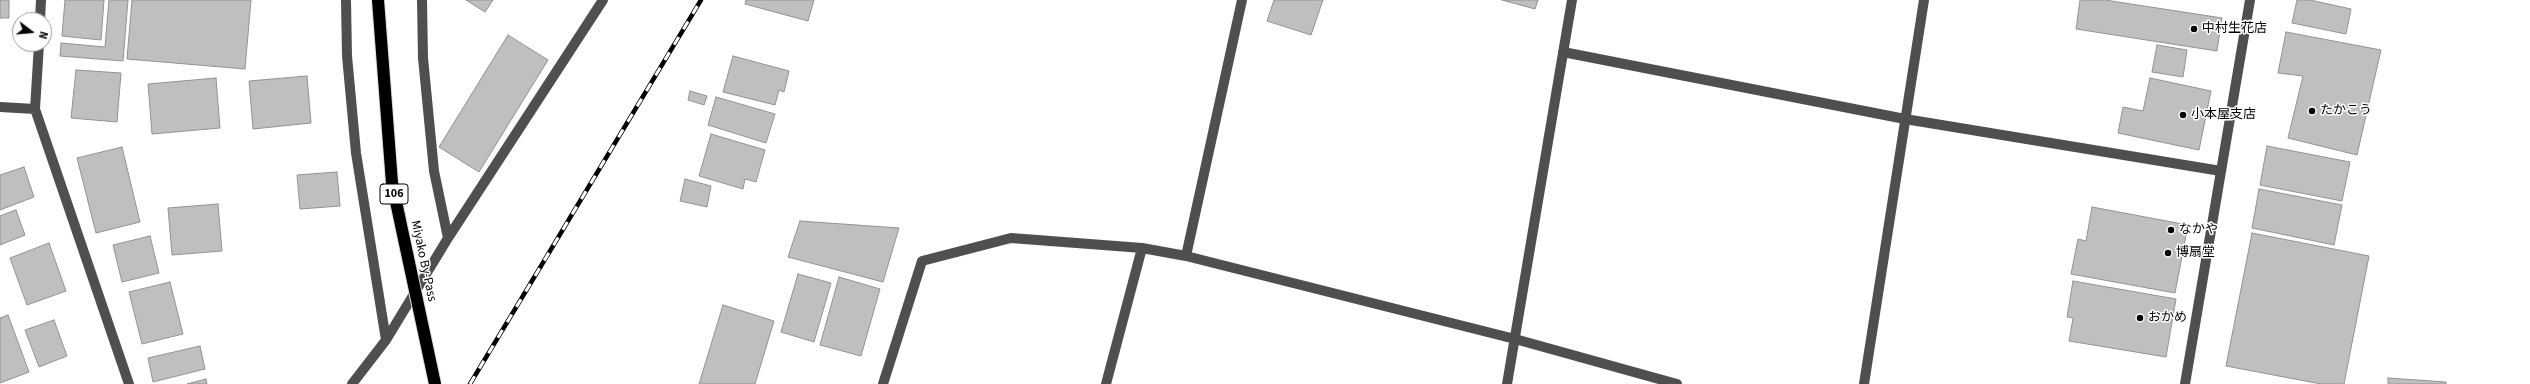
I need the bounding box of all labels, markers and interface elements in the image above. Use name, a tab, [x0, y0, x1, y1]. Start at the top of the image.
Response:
north arrow	[12, 12, 52, 52]
place label: 中村生花店	[2202, 21, 2267, 37]
marker: 中村生花店	[2189, 24, 2199, 34]
text: N	[35, 30, 51, 41]
place label: たかこう	[2320, 103, 2372, 119]
marker: たかこう	[2307, 106, 2317, 116]
place label: 小本屋支店	[2191, 107, 2256, 123]
marker: 小本屋支店	[2178, 110, 2188, 120]
road number: 106	[380, 184, 408, 204]
street label: Miyako By-Pass	[407, 219, 439, 303]
place label: なかや	[2179, 222, 2218, 238]
marker: なかや	[2166, 225, 2176, 235]
place label: 博扇堂	[2176, 245, 2215, 261]
marker: 博扇堂	[2163, 248, 2173, 258]
place label: おかめ	[2148, 310, 2187, 326]
marker: おかめ	[2135, 313, 2145, 323]

